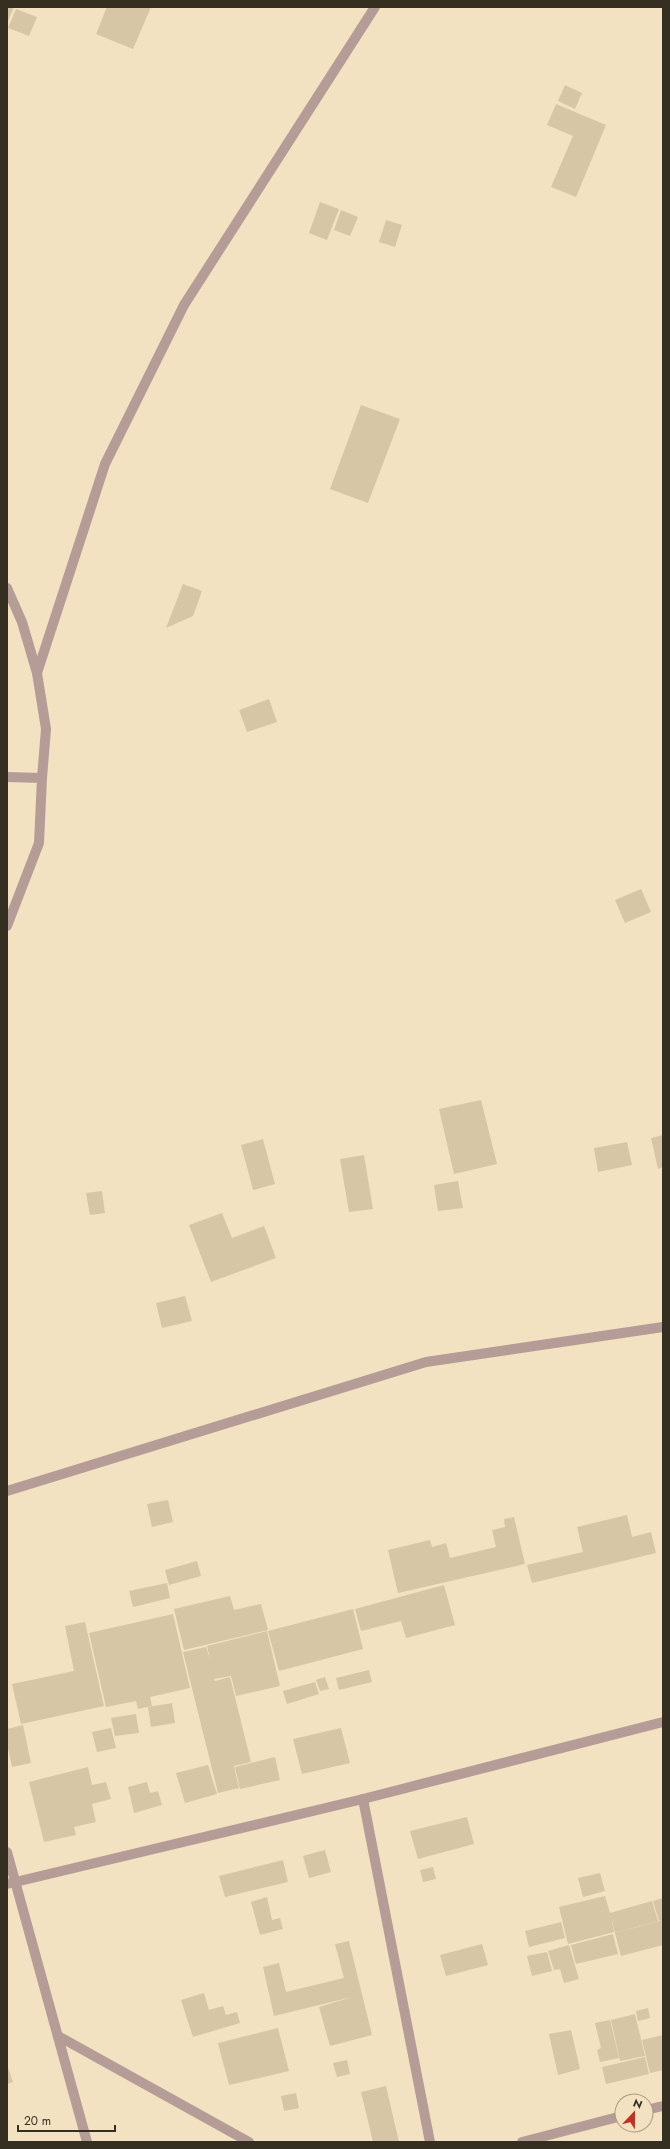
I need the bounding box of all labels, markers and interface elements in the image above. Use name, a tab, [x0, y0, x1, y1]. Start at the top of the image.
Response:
north arrow	[614, 2093, 654, 2133]
text: N	[631, 2095, 645, 2113]
scale bar	[18, 2107, 115, 2133]
text: 20 m	[24, 2112, 51, 2130]

